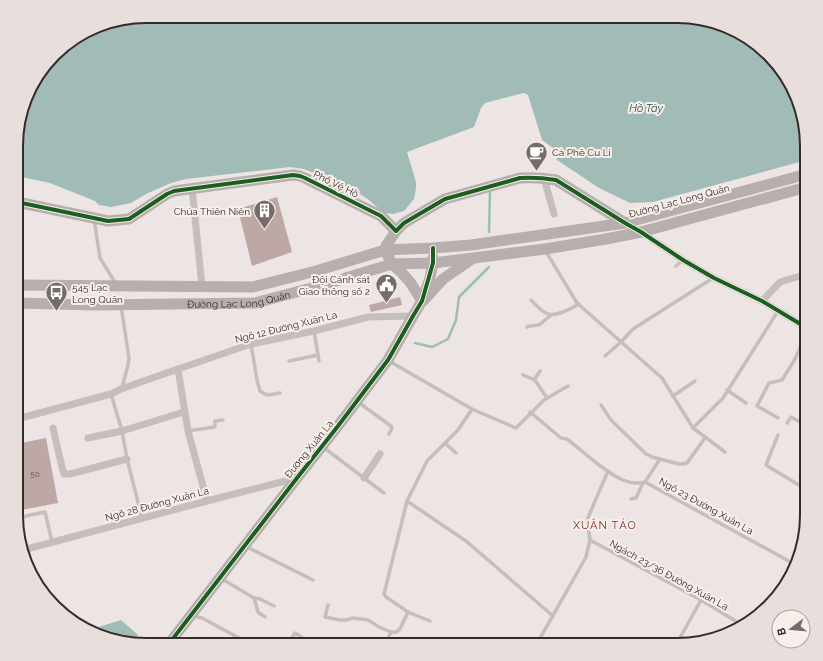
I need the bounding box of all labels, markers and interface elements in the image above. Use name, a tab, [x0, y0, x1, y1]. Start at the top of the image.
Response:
water label: Hồ Tây	[629, 102, 664, 115]
cafe icon: Cà Phê Cu Li	[523, 139, 549, 172]
place label: Cà Phê Cu Li	[552, 147, 611, 158]
street label: Phố Vệ Hồ	[312, 168, 360, 200]
street label: Đường Lạc Long Quân	[627, 182, 731, 220]
building icon: Chùa Thiên Niên	[252, 198, 278, 231]
place label: Chùa Thiên Niên	[174, 206, 250, 217]
public building icon: Đội Cảnh sát Giao thông số 2	[373, 272, 399, 305]
place label: Đội Cảnh sát Giao thông số 2	[298, 274, 371, 297]
bus stop icon: 545 Lạc Long Quân	[44, 280, 70, 313]
place label: 545 Lạc Long Quân	[72, 282, 123, 305]
street label: Đường Lạc Long Quân	[187, 288, 291, 309]
street label: Ngõ 12 Đường Xuân La	[234, 309, 338, 345]
street label: Đường Xuân La	[282, 418, 336, 480]
house number: 50	[30, 469, 40, 479]
street label: Ngõ 23 Đường Xuân La	[657, 475, 755, 537]
street label: Ngõ 28 Đường Xuân La	[104, 485, 210, 523]
district label: XUÂN TẢO	[573, 518, 637, 532]
street label: Ngách 23/36 Đường Xuân La	[608, 538, 730, 612]
north arrow	[771, 609, 811, 649]
text: B	[774, 626, 789, 637]

